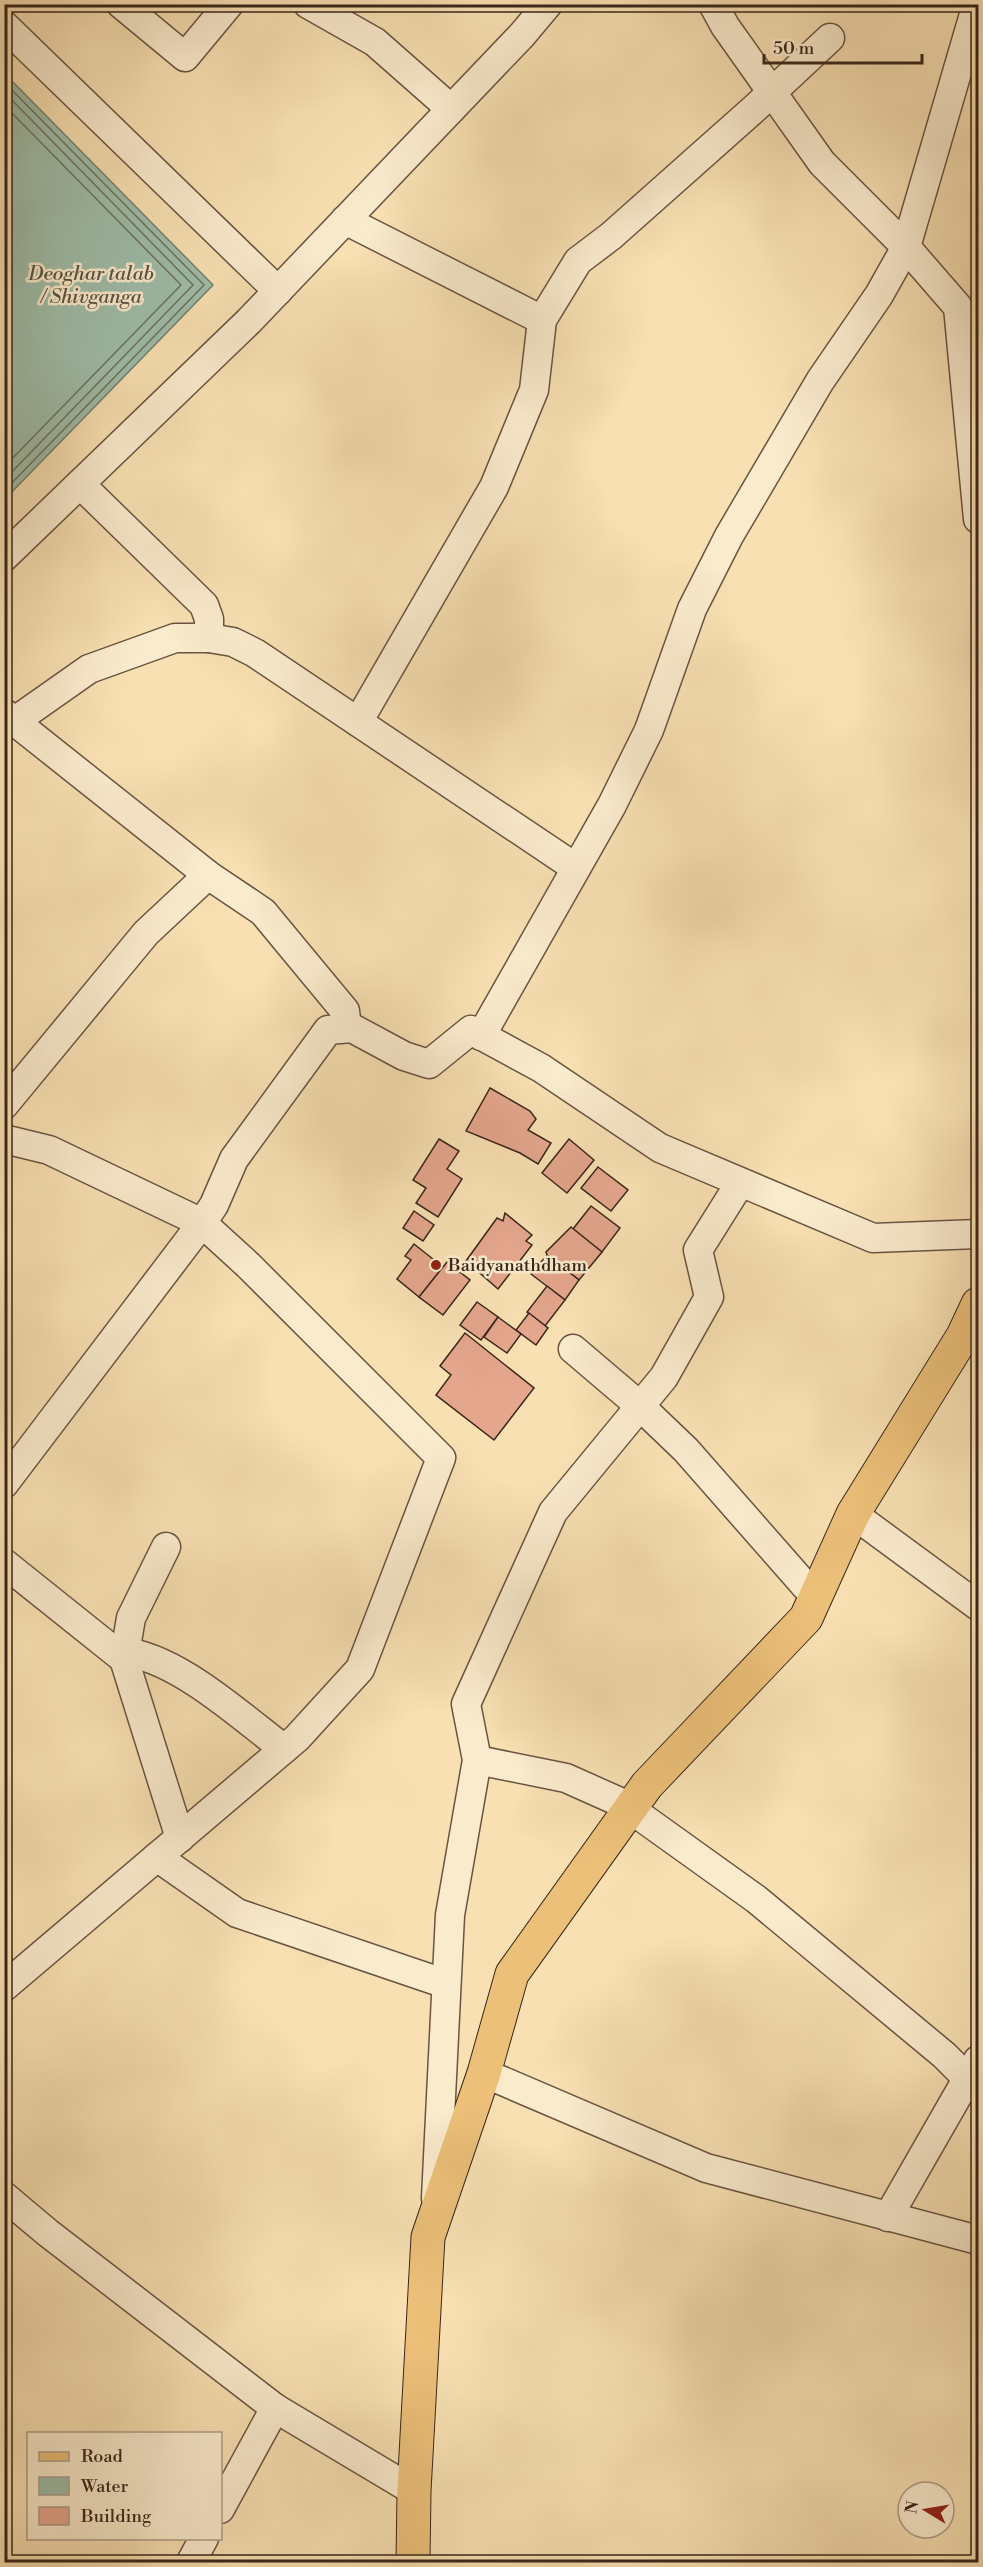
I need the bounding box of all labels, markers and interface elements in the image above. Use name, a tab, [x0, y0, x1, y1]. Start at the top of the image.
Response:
scale bar	[764, 27, 922, 65]
text: 50 m	[773, 37, 815, 60]
water label: Deoghar talab / Shivganga	[27, 262, 154, 310]
place label: Baidyanathdham	[447, 1254, 587, 1277]
marker: Baidyanathdham	[429, 1258, 443, 1272]
legend	[27, 2432, 222, 2540]
text: Road	[81, 2445, 124, 2468]
text: Water	[80, 2475, 129, 2498]
north arrow	[896, 2480, 956, 2540]
text: N	[901, 2499, 923, 2515]
text: Building	[80, 2505, 152, 2528]

